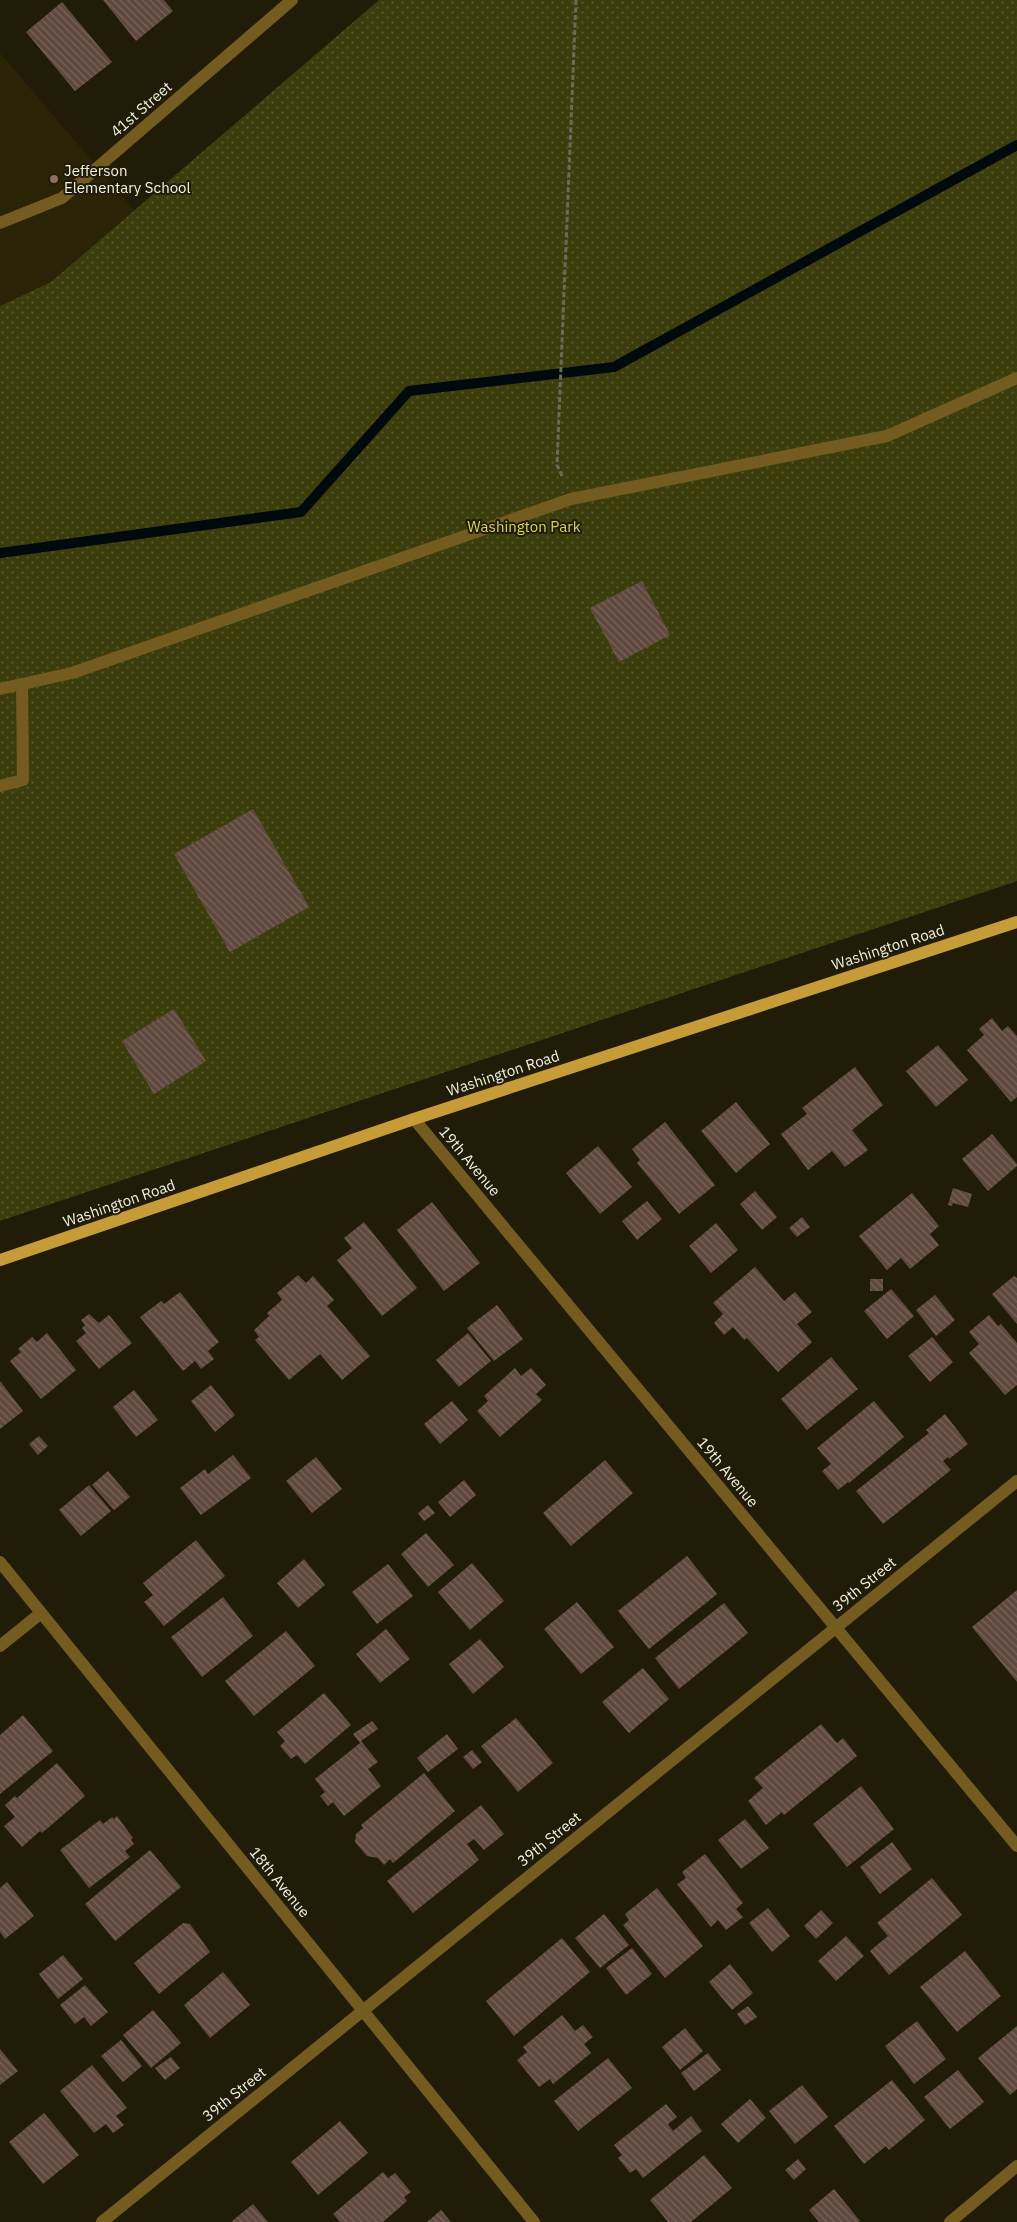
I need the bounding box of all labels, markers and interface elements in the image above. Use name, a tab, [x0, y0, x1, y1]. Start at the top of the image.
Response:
street label: 41st Street	[106, 77, 176, 141]
place label: Jefferson Elementary School	[64, 161, 191, 197]
marker: Jefferson Elementary School	[48, 173, 60, 185]
park label: Washington Park	[467, 517, 581, 536]
street label: Washington Road	[829, 920, 947, 974]
street label: Washington Road	[444, 1046, 562, 1100]
street label: 19th Avenue	[435, 1122, 505, 1200]
street label: Washington Road	[60, 1175, 178, 1231]
street label: 19th Avenue	[693, 1433, 763, 1511]
street label: 39th Street	[828, 1553, 900, 1615]
street label: 39th Street	[513, 1808, 585, 1870]
street label: 18th Avenue	[246, 1843, 314, 1921]
street label: 39th Street	[198, 2063, 270, 2125]

